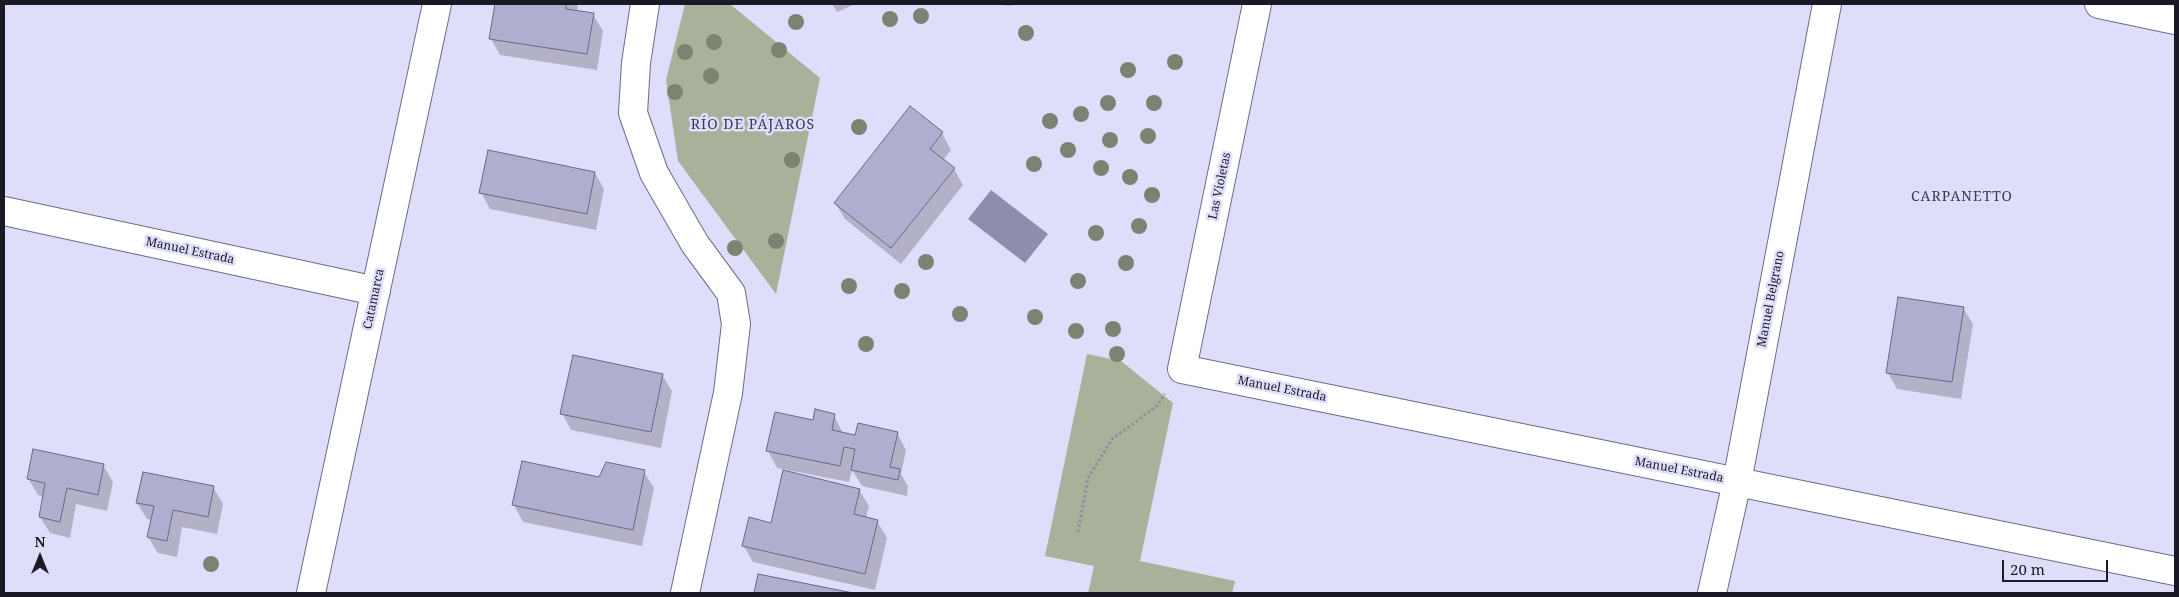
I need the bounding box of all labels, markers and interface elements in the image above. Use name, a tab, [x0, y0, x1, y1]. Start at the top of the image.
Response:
district label: RÍO DE PÁJAROS	[689, 117, 817, 133]
street label: Las Violetas	[1206, 151, 1234, 221]
district label: CARPANETTO	[1910, 189, 2014, 205]
street label: Manuel Estrada	[144, 235, 236, 267]
street label: Manuel Belgrano	[1755, 250, 1787, 348]
street label: Catamarca	[361, 267, 387, 331]
street label: Manuel Estrada	[1236, 373, 1328, 405]
street label: Manuel Estrada	[1633, 454, 1725, 486]
north arrow	[15, 532, 65, 582]
text: N	[34, 532, 46, 551]
scale bar	[2004, 550, 2110, 582]
text: 20 m	[2010, 559, 2045, 579]

